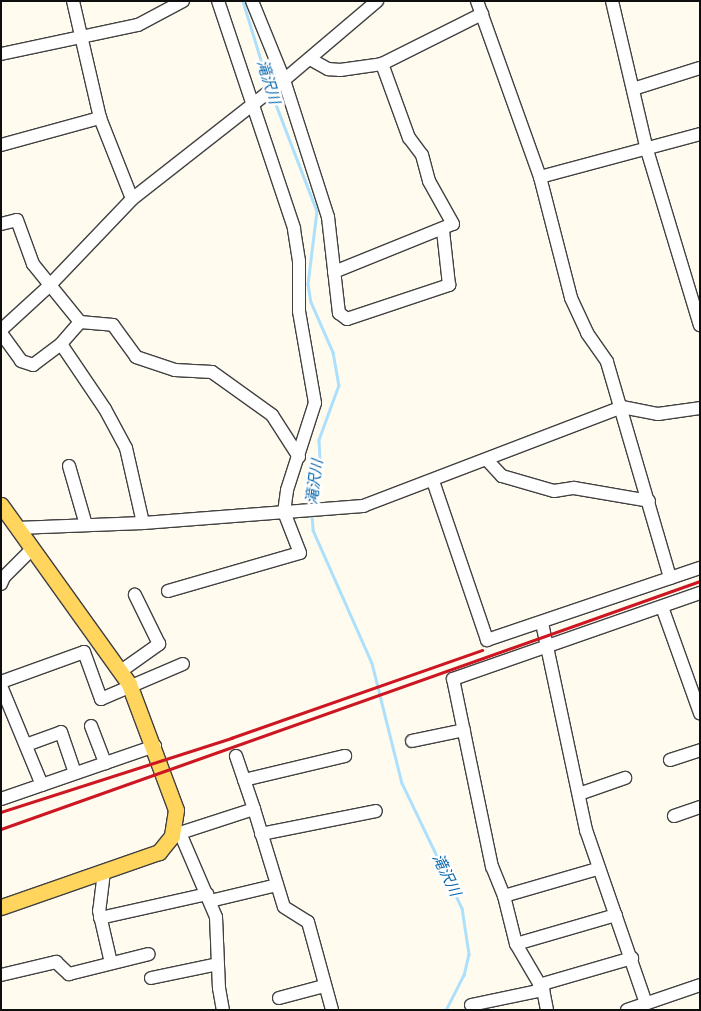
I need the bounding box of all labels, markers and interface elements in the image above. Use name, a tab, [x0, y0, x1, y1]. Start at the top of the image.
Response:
water label: 滝沢川	[253, 58, 283, 106]
water label: 滝沢川	[303, 458, 327, 506]
water label: 滝沢川	[428, 851, 464, 899]

